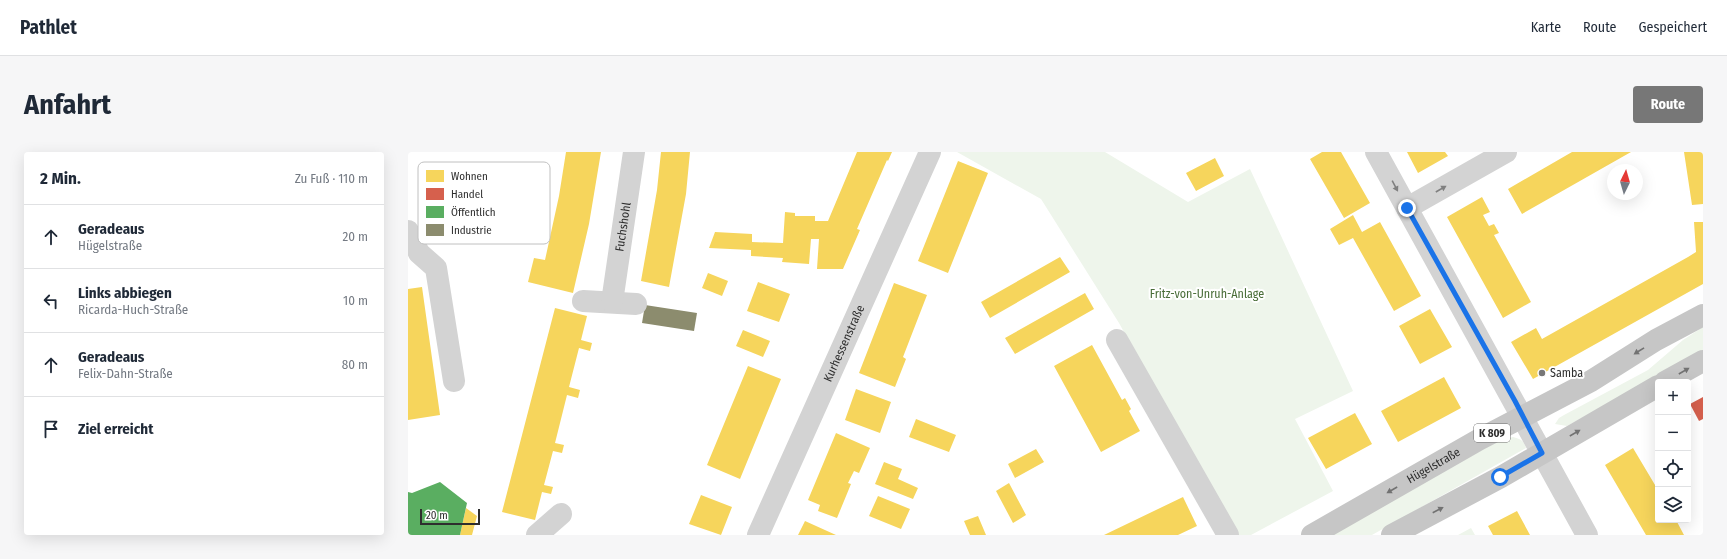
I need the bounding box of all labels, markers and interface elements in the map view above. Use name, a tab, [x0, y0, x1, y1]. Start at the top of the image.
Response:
text: Pathlet	[20, 16, 77, 39]
text: Karte	[1531, 19, 1561, 36]
text: Route	[1583, 19, 1616, 36]
text: Gespeichert	[1638, 19, 1707, 36]
button: Route	[1633, 86, 1703, 123]
text: Anfahrt	[24, 88, 111, 121]
legend	[418, 162, 550, 244]
north arrow	[1607, 164, 1643, 200]
text: 2 Min.	[40, 168, 81, 189]
text: Wohnen	[451, 170, 488, 183]
text: Zu Fuß · 110 m	[295, 171, 368, 186]
one-way arrow	[1392, 180, 1398, 192]
one-way arrow	[1435, 186, 1447, 193]
text: Handel	[451, 188, 483, 201]
route end	[1398, 199, 1416, 217]
street label: Fuchshohl	[612, 201, 634, 252]
text: Öffentlich	[451, 206, 495, 219]
text: Geradeaus	[78, 220, 144, 238]
text: Industrie	[451, 224, 492, 237]
icon: ahead	[40, 226, 62, 248]
text: 20 m	[342, 229, 368, 244]
text: Hügelstraße	[78, 238, 142, 253]
text: Links abbiegen	[78, 284, 172, 302]
park label: Fritz-von-Unruh-Anlage	[1150, 287, 1264, 301]
icon: left	[40, 290, 62, 312]
text: 10 m	[343, 293, 368, 308]
text: Ricarda-Huch-Straße	[78, 302, 188, 317]
street label: Kurhessenstraße	[821, 303, 867, 384]
one-way arrow	[1634, 347, 1644, 355]
text: Geradeaus	[78, 348, 144, 366]
icon: ahead	[40, 354, 62, 376]
text: 80 m	[342, 357, 368, 372]
text: Felix-Dahn-Straße	[78, 366, 173, 381]
place label: Samba	[1550, 366, 1583, 380]
marker: Samba	[1537, 368, 1547, 378]
one-way arrow	[1678, 368, 1690, 375]
map controls	[1655, 379, 1691, 523]
button: +	[1655, 379, 1691, 415]
button: −	[1655, 415, 1691, 451]
icon: arrive	[40, 418, 62, 440]
text: Ziel erreicht	[78, 420, 153, 438]
road number: K 809	[1474, 424, 1510, 442]
one-way arrow	[1570, 430, 1581, 437]
street label: Hügelstraße	[1404, 445, 1463, 486]
button: locate	[1655, 451, 1691, 487]
route start	[1491, 468, 1509, 486]
one-way arrow	[1386, 487, 1397, 494]
button: layers	[1655, 487, 1691, 523]
scale bar	[420, 507, 480, 526]
one-way arrow	[1432, 507, 1444, 513]
text: 20 m	[426, 509, 448, 522]

